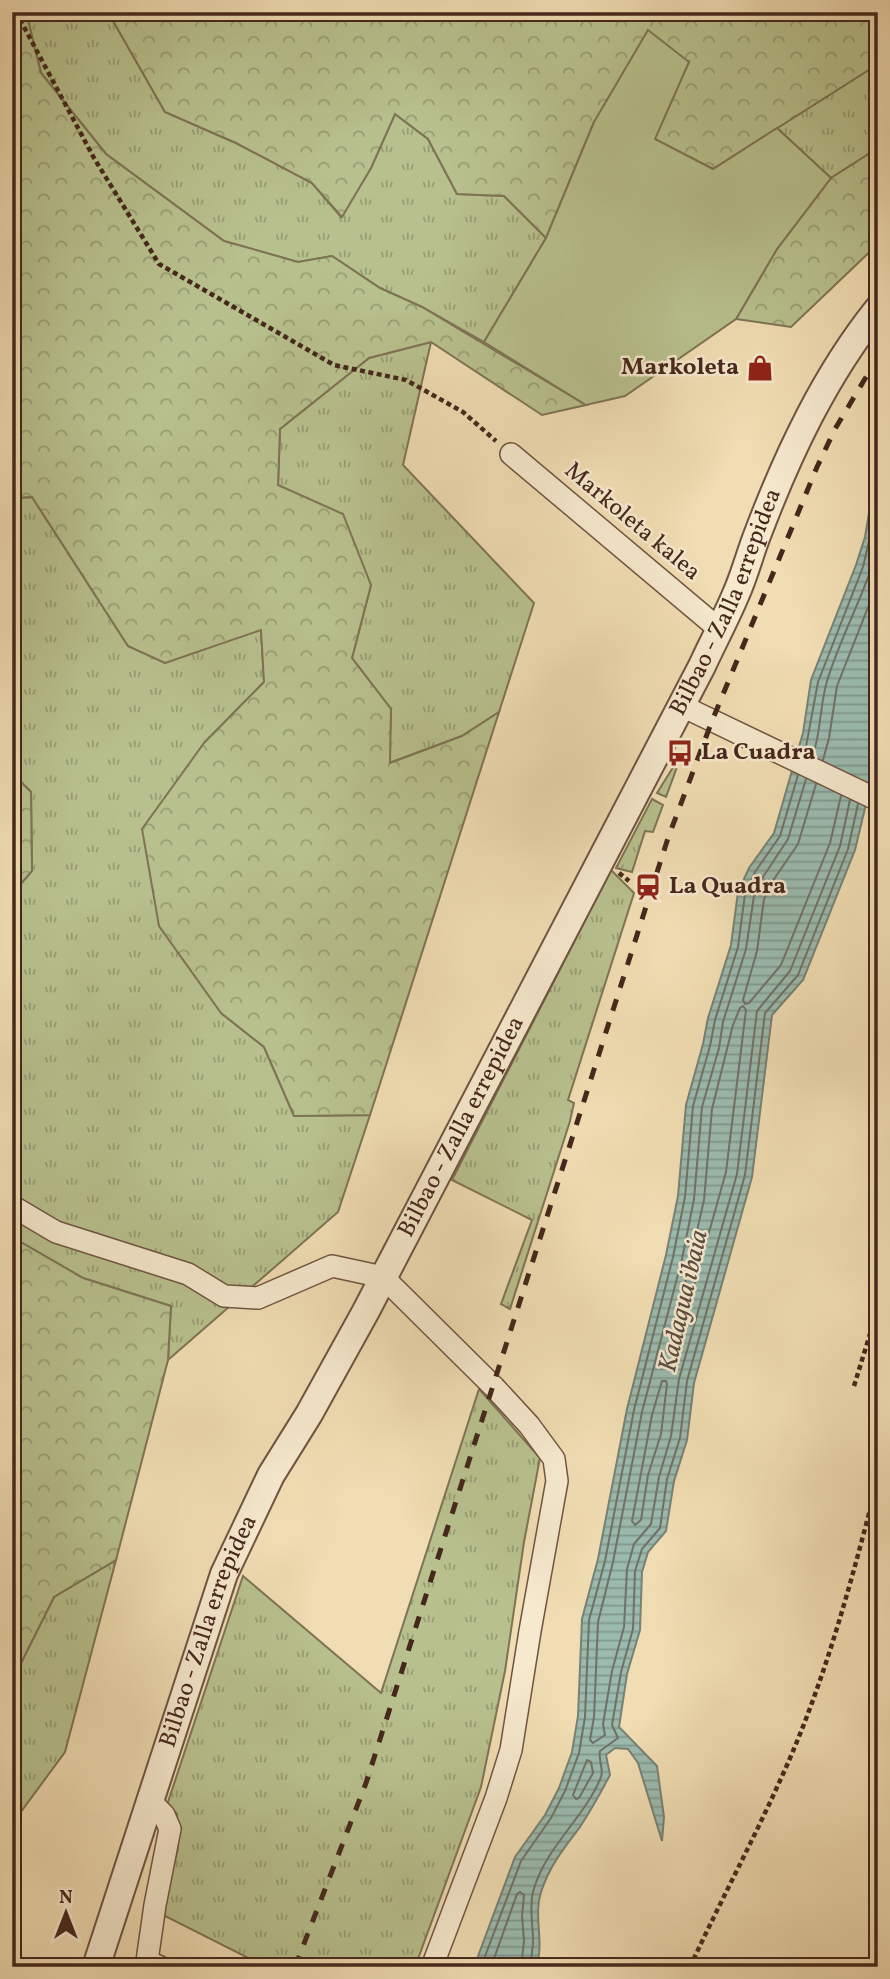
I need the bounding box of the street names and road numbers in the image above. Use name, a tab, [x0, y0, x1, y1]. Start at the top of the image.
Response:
street label: Markoleta kalea	[556, 455, 708, 589]
street label: Bilbao - Zalla errepidea	[662, 484, 791, 722]
street label: Bilbao - Zalla errepidea	[390, 1010, 534, 1243]
street label: Bilbao - Zalla errepidea	[152, 1510, 266, 1752]

